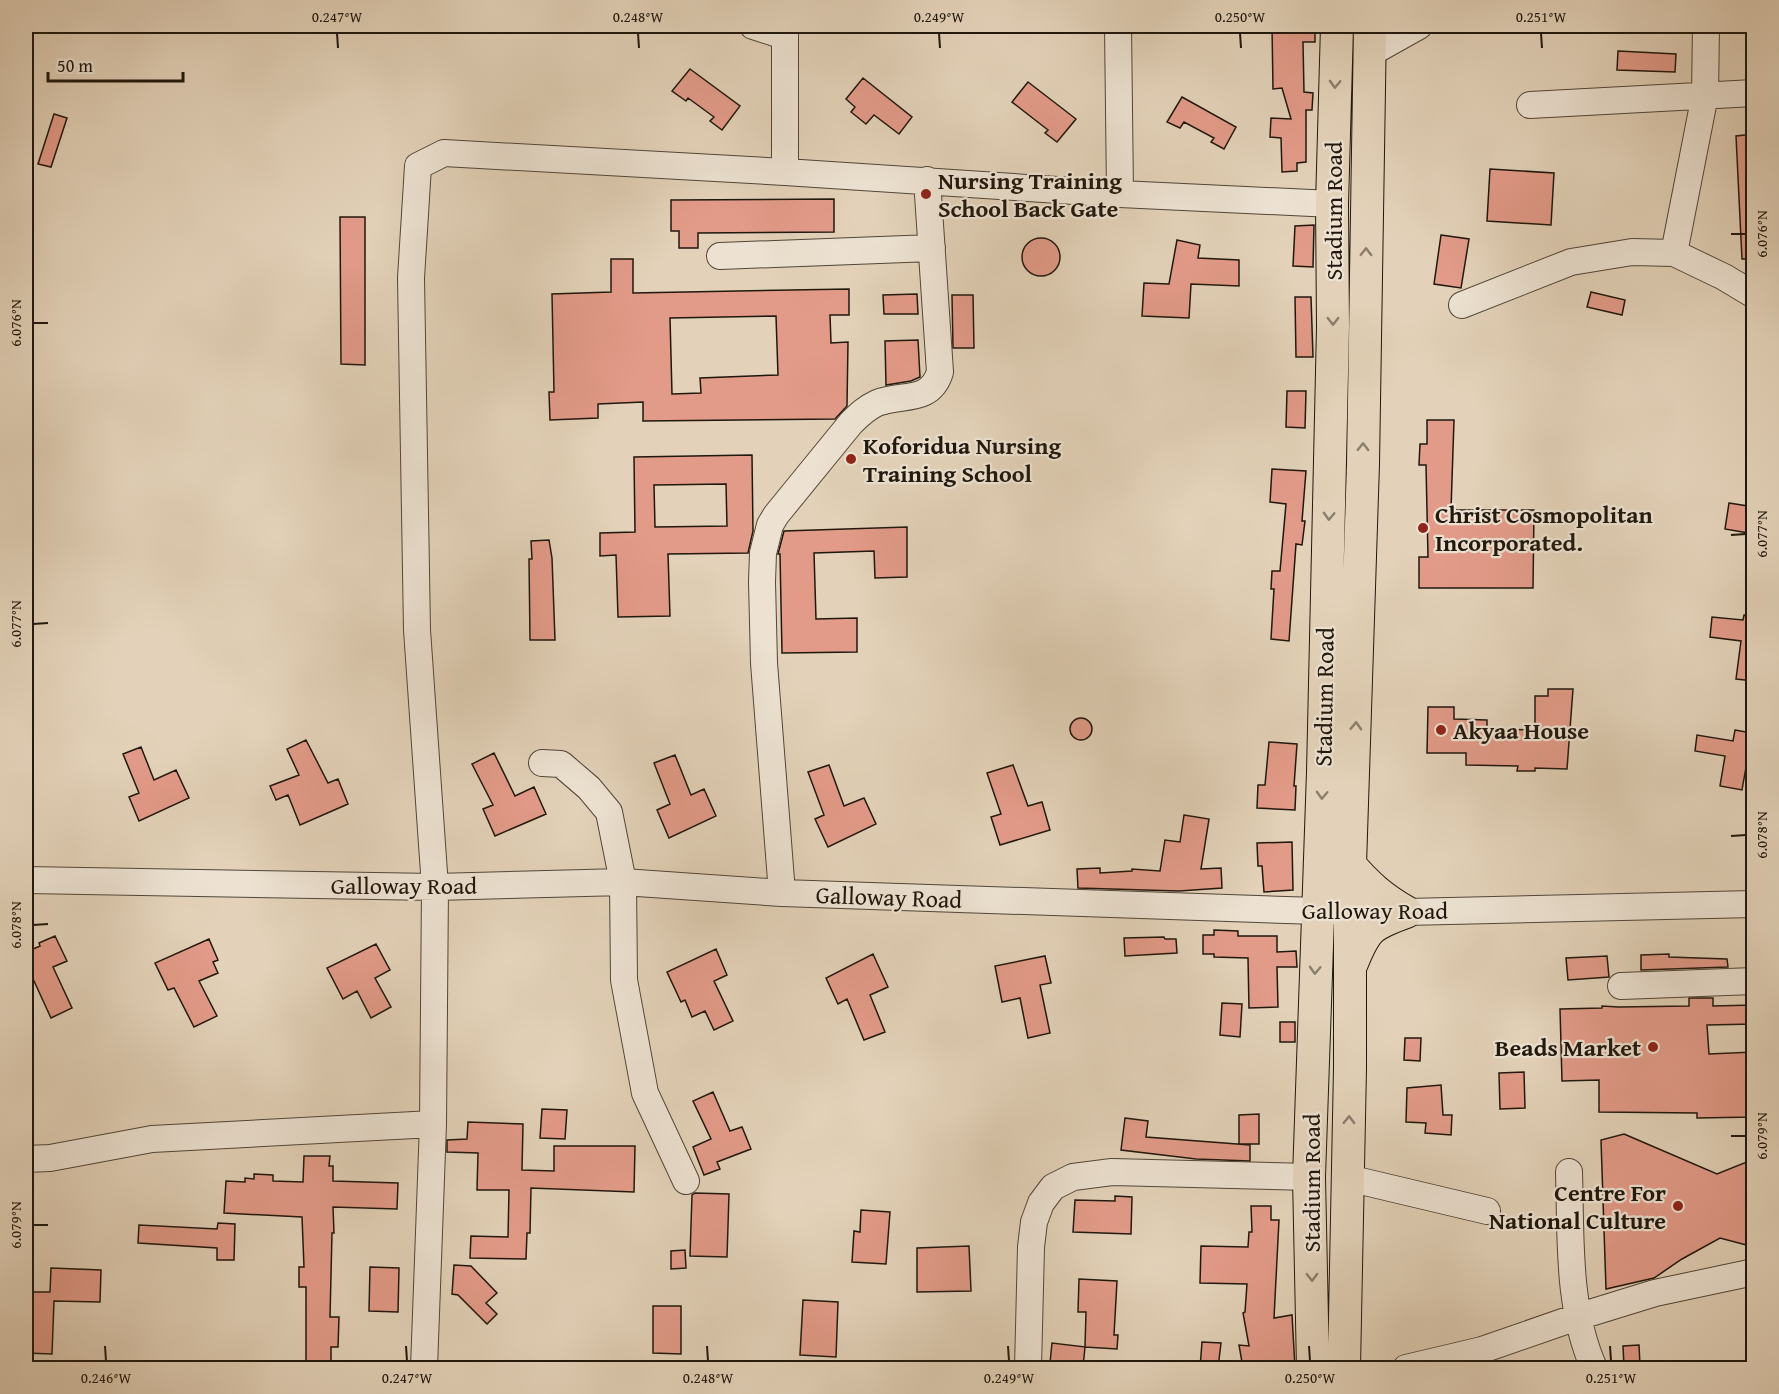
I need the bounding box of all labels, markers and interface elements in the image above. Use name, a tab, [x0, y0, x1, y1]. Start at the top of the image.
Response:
text: 0.247°W	[312, 6, 363, 27]
text: 0.248°W	[613, 6, 664, 27]
text: 0.249°W	[914, 6, 965, 27]
text: 0.250°W	[1215, 6, 1266, 27]
text: 0.251°W	[1516, 6, 1567, 27]
scale bar	[48, 45, 183, 83]
text: 50 m	[57, 52, 93, 79]
one-way arrow	[1329, 79, 1341, 88]
street label: Stadium Road	[1316, 141, 1351, 281]
place label: Nursing Training School Back Gate	[938, 163, 1122, 226]
marker: Nursing Training School Back Gate	[919, 187, 933, 201]
text: 6.076°N	[1751, 210, 1772, 258]
one-way arrow	[1360, 248, 1372, 257]
text: 6.076°N	[5, 299, 26, 347]
one-way arrow	[1327, 316, 1339, 325]
place label: Koforidua Nursing Training School	[863, 428, 1061, 491]
one-way arrow	[1357, 443, 1369, 452]
marker: Koforidua Nursing Training School	[844, 452, 858, 466]
place label: Christ Cosmopolitan Incorporated.	[1435, 497, 1653, 560]
text: 6.077°N	[1751, 510, 1772, 558]
one-way arrow	[1322, 511, 1335, 520]
marker: Christ Cosmopolitan Incorporated.	[1416, 521, 1430, 535]
text: 6.077°N	[5, 600, 26, 648]
street label: Stadium Road	[1305, 627, 1343, 767]
place label: Akyaa House	[1453, 713, 1589, 748]
one-way arrow	[1350, 722, 1362, 731]
marker: Akyaa House	[1434, 723, 1448, 737]
one-way arrow	[1316, 790, 1328, 799]
text: 6.078°N	[1751, 811, 1772, 859]
street label: Galloway Road	[331, 868, 477, 903]
street label: Galloway Road	[815, 877, 963, 917]
street label: Galloway Road	[1302, 893, 1448, 928]
text: 6.078°N	[5, 901, 26, 949]
one-way arrow	[1309, 965, 1321, 974]
place label: Beads Market	[1495, 1030, 1641, 1065]
marker: Beads Market	[1646, 1040, 1660, 1054]
text: 6.079°N	[1751, 1112, 1772, 1160]
street label: Stadium Road	[1294, 1113, 1329, 1253]
one-way arrow	[1343, 1115, 1355, 1124]
place label: Centre For National Culture	[1489, 1175, 1666, 1238]
marker: Centre For National Culture	[1671, 1199, 1685, 1213]
text: 6.079°N	[5, 1201, 26, 1249]
one-way arrow	[1305, 1273, 1318, 1282]
text: 0.246°W	[81, 1367, 132, 1388]
text: 0.247°W	[382, 1367, 433, 1388]
text: 0.248°W	[683, 1367, 734, 1388]
text: 0.249°W	[984, 1367, 1035, 1388]
text: 0.250°W	[1285, 1367, 1336, 1388]
text: 0.251°W	[1586, 1367, 1637, 1388]

